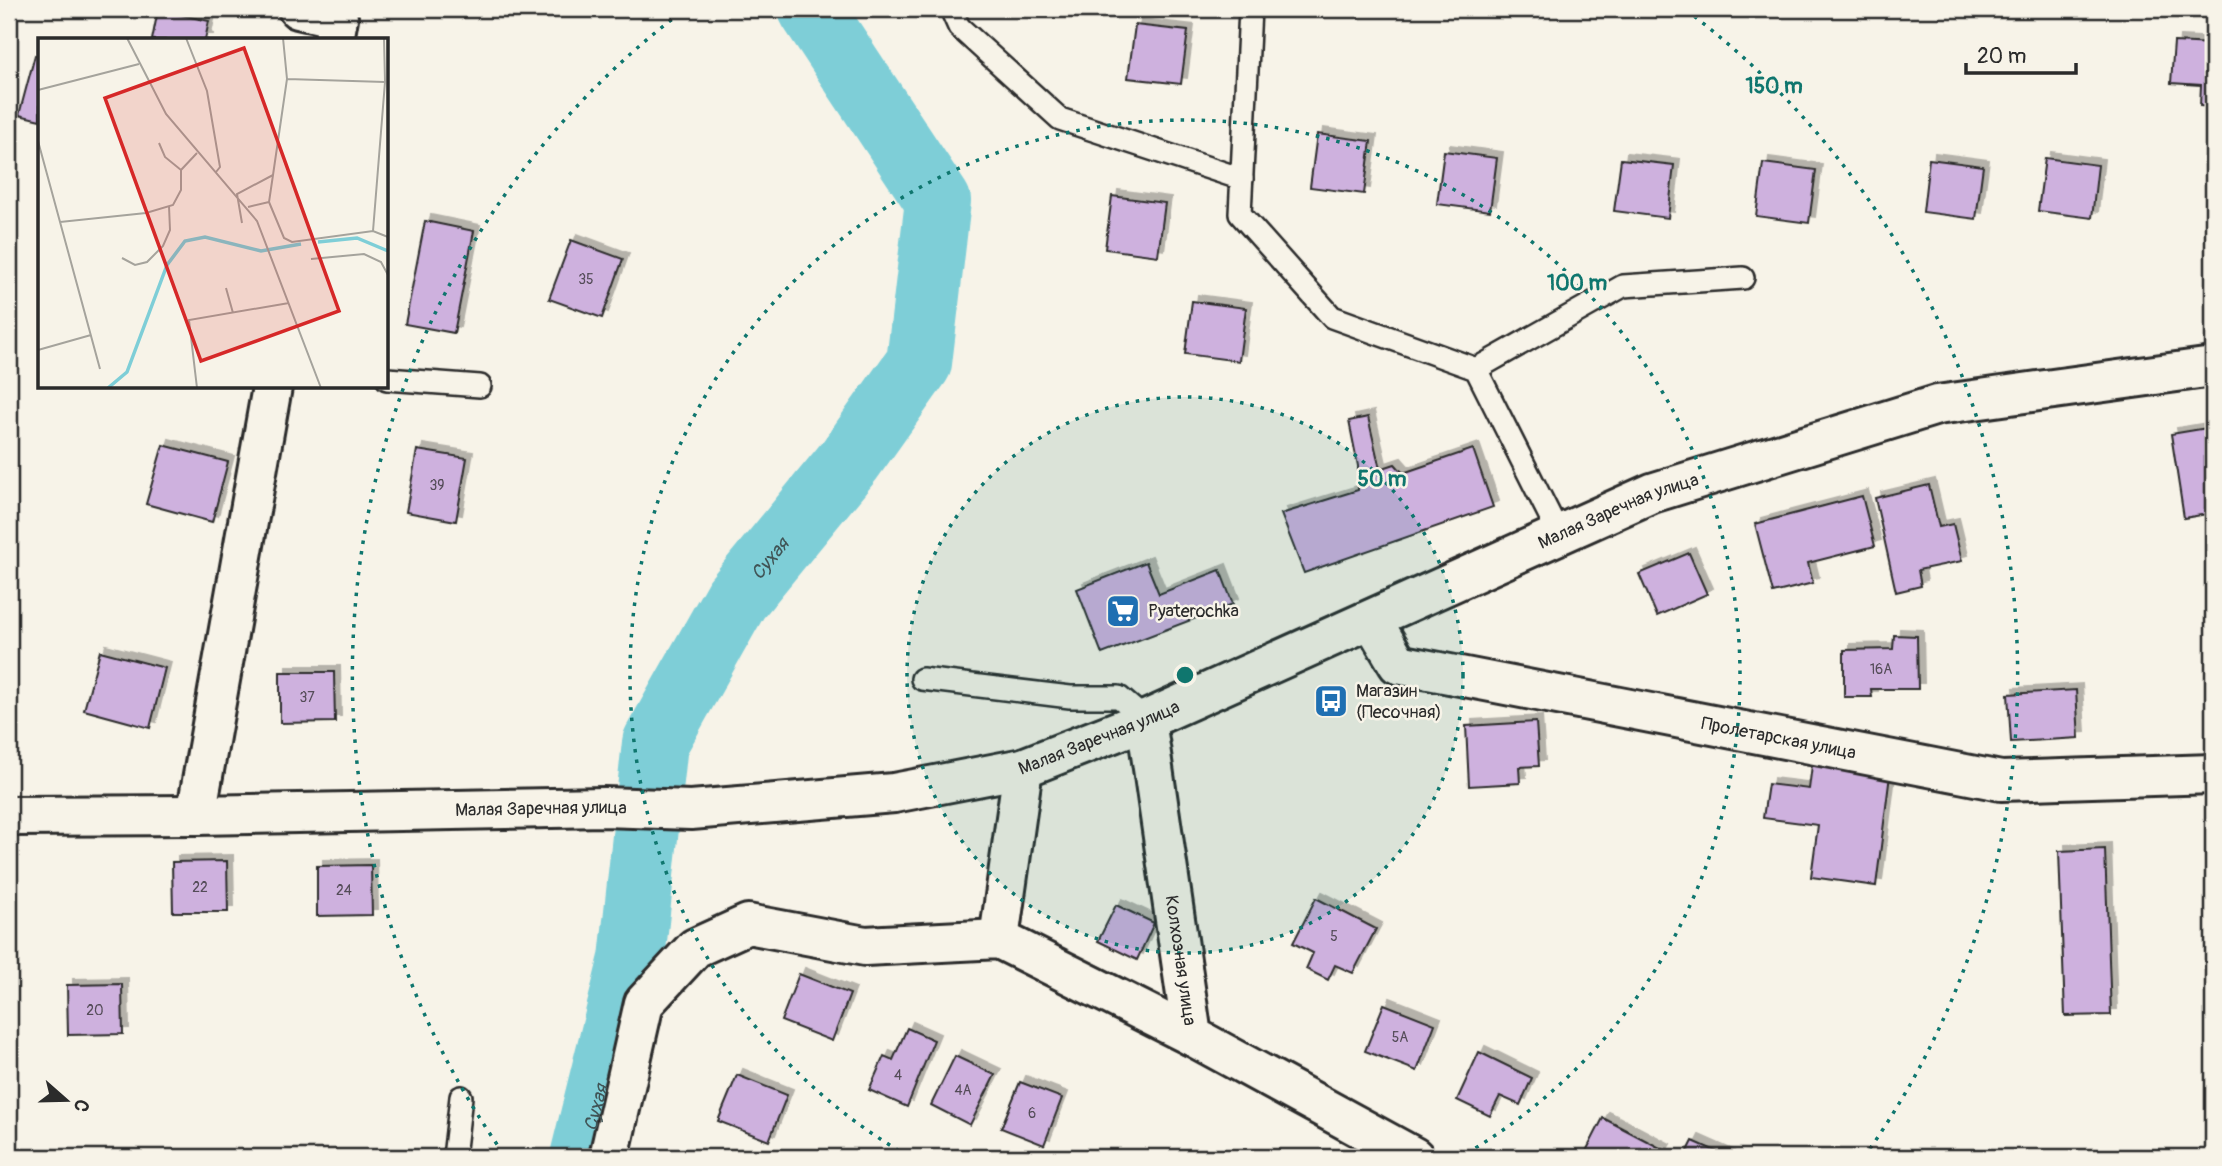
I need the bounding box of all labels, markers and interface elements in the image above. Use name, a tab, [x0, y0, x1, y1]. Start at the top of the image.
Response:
scale bar	[1966, 32, 2077, 76]
inset map	[38, 38, 388, 388]
text: 20 m	[1977, 43, 2026, 70]
text: 150 m	[1745, 73, 1803, 100]
text: 100 m	[1547, 270, 1607, 297]
house number: 35	[578, 271, 594, 288]
text: 50 m	[1358, 466, 1407, 493]
street label: Малая Заречная улица	[1535, 468, 1701, 555]
house number: 39	[429, 477, 445, 494]
water label: Сухая	[746, 532, 796, 585]
supermarket icon: Pyaterochka	[1104, 592, 1142, 630]
place label: Pyaterochka	[1148, 600, 1239, 623]
house number: 16А	[1870, 661, 1892, 678]
centre of rings	[1173, 663, 1197, 687]
place label: Магазин (Песочная)	[1356, 680, 1441, 724]
bus stop icon: Магазин (Песочная)	[1312, 682, 1350, 720]
house number: 37	[299, 689, 315, 706]
street label: Малая Заречная улица	[1015, 695, 1183, 781]
street label: Пролетарская улица	[1699, 712, 1858, 765]
street label: Малая Заречная улица	[455, 796, 627, 822]
house number: 22	[192, 879, 208, 896]
house number: 24	[336, 882, 352, 899]
street label: Колхозная улица	[1160, 894, 1201, 1027]
house number: 5	[1330, 928, 1338, 945]
house number: 20	[86, 1002, 104, 1019]
house number: 5А	[1392, 1029, 1408, 1046]
north arrow	[32, 1064, 102, 1134]
house number: 4	[894, 1067, 902, 1084]
water label: Сухая	[579, 1080, 614, 1134]
house number: 4А	[954, 1082, 972, 1099]
text: С	[68, 1096, 94, 1115]
house number: 6	[1028, 1105, 1036, 1122]

